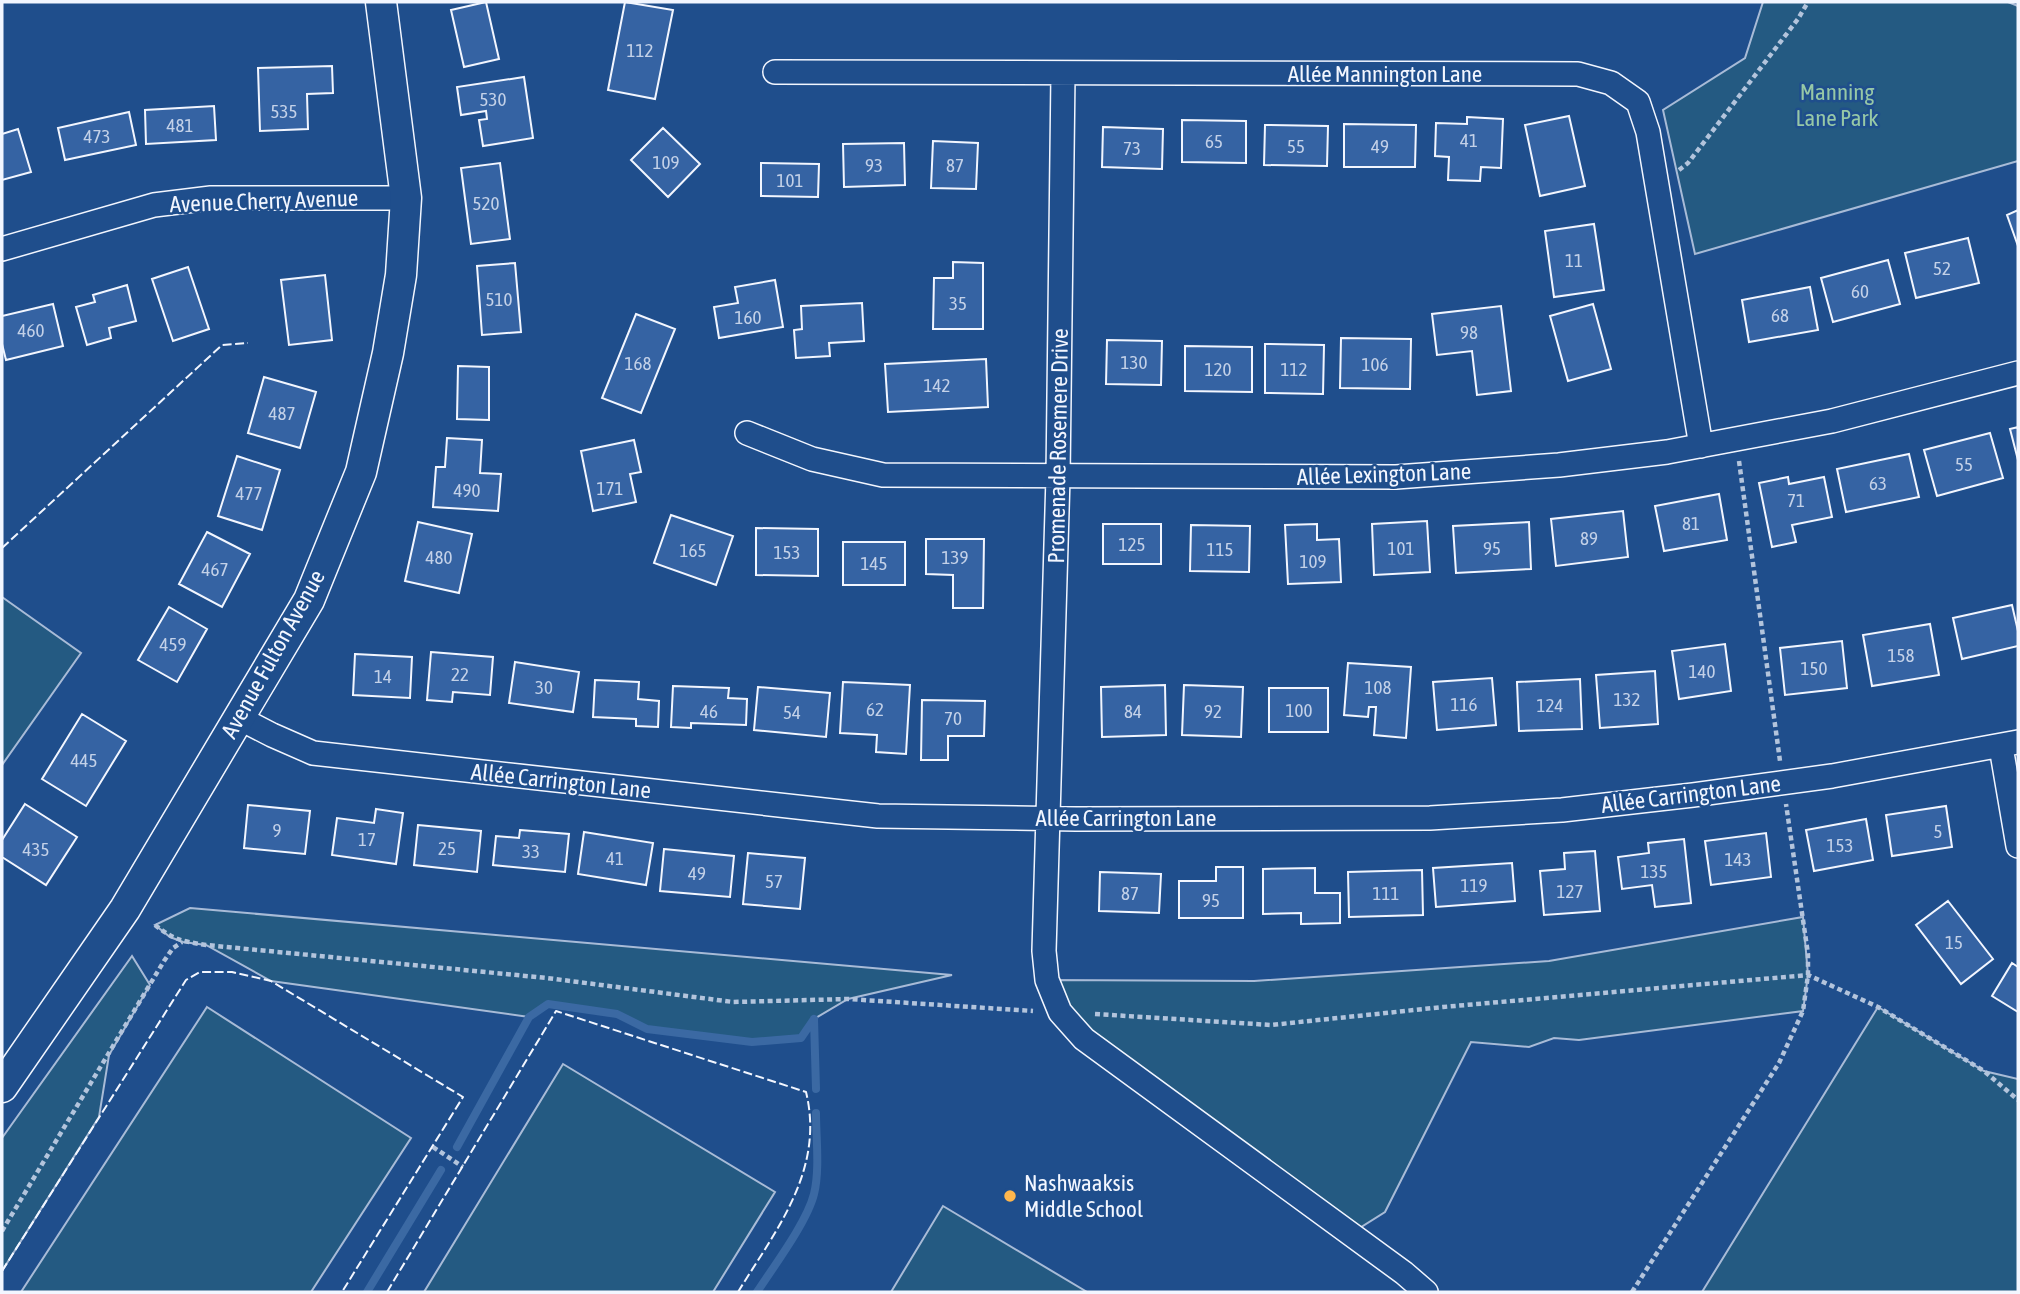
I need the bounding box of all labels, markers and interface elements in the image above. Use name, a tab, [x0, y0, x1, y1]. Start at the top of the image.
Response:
house number: 112	[627, 39, 653, 61]
street label: Allée Mannington Lane	[1288, 61, 1482, 87]
park label: Manning Lane Park	[1796, 79, 1878, 131]
house number: 530	[480, 88, 506, 110]
house number: 535	[271, 100, 297, 122]
house number: 481	[167, 114, 193, 136]
house number: 473	[84, 125, 110, 147]
house number: 41	[1460, 129, 1478, 151]
house number: 65	[1205, 130, 1223, 152]
house number: 55	[1287, 135, 1305, 157]
house number: 49	[1371, 135, 1389, 157]
house number: 73	[1123, 137, 1141, 159]
house number: 109	[653, 151, 679, 173]
house number: 93	[865, 154, 883, 176]
house number: 87	[946, 154, 964, 176]
house number: 101	[777, 169, 803, 191]
street label: Avenue Cherry Avenue	[169, 185, 359, 217]
house number: 520	[473, 192, 499, 214]
house number: 11	[1565, 249, 1583, 271]
house number: 52	[1933, 257, 1951, 279]
house number: 60	[1851, 280, 1869, 302]
house number: 510	[486, 288, 512, 310]
house number: 35	[949, 292, 967, 314]
house number: 68	[1771, 304, 1789, 326]
house number: 160	[735, 306, 761, 328]
house number: 460	[18, 319, 44, 341]
house number: 98	[1460, 321, 1478, 343]
street label: Promenade Rosemere Drive	[1043, 328, 1073, 564]
house number: 130	[1121, 351, 1147, 373]
house number: 168	[625, 352, 651, 374]
house number: 106	[1362, 353, 1388, 375]
house number: 120	[1205, 358, 1231, 380]
house number: 112	[1281, 358, 1307, 380]
house number: 142	[924, 374, 950, 396]
house number: 487	[269, 402, 295, 424]
house number: 55	[1955, 453, 1973, 475]
street label: Allée Lexington Lane	[1296, 458, 1472, 490]
house number: 63	[1869, 472, 1887, 494]
house number: 171	[597, 477, 623, 499]
house number: 490	[454, 479, 480, 501]
house number: 477	[236, 482, 262, 504]
house number: 71	[1787, 489, 1805, 511]
house number: 81	[1682, 512, 1700, 534]
house number: 89	[1580, 527, 1598, 549]
house number: 125	[1119, 533, 1145, 555]
house number: 101	[1388, 537, 1414, 559]
house number: 95	[1483, 537, 1501, 559]
house number: 115	[1207, 538, 1233, 560]
house number: 165	[680, 539, 706, 561]
house number: 153	[774, 541, 800, 563]
house number: 480	[426, 546, 452, 568]
house number: 139	[942, 546, 968, 568]
house number: 109	[1300, 550, 1326, 572]
house number: 145	[861, 552, 887, 574]
house number: 467	[202, 558, 228, 580]
street label: Avenue Fulton Avenue	[216, 565, 330, 743]
house number: 459	[160, 633, 186, 655]
house number: 158	[1888, 644, 1914, 666]
house number: 150	[1801, 657, 1827, 679]
house number: 140	[1689, 660, 1715, 682]
house number: 22	[451, 663, 469, 685]
house number: 14	[374, 665, 392, 687]
house number: 30	[535, 676, 553, 698]
house number: 108	[1365, 676, 1391, 698]
house number: 132	[1614, 688, 1640, 710]
house number: 116	[1451, 693, 1477, 715]
house number: 124	[1537, 694, 1563, 716]
house number: 62	[866, 698, 884, 720]
house number: 100	[1286, 699, 1312, 721]
house number: 46	[700, 700, 718, 722]
house number: 84	[1124, 700, 1142, 722]
house number: 92	[1204, 700, 1222, 722]
house number: 54	[783, 701, 801, 723]
house number: 70	[944, 707, 962, 729]
house number: 445	[71, 749, 97, 771]
street label: Allée Carrington Lane	[470, 759, 652, 803]
street label: Allée Carrington Lane	[1600, 770, 1782, 818]
street label: Allée Carrington Lane	[1036, 805, 1216, 831]
house number: 9	[273, 819, 282, 841]
house number: 5	[1934, 820, 1942, 842]
house number: 17	[358, 828, 376, 850]
house number: 153	[1827, 834, 1853, 856]
house number: 25	[438, 837, 456, 859]
house number: 435	[23, 838, 49, 860]
house number: 33	[522, 840, 540, 862]
house number: 41	[606, 847, 624, 869]
house number: 143	[1725, 848, 1751, 870]
house number: 135	[1641, 860, 1667, 882]
house number: 49	[688, 862, 706, 884]
house number: 57	[765, 870, 783, 892]
house number: 119	[1461, 874, 1487, 896]
house number: 127	[1557, 880, 1583, 902]
house number: 87	[1121, 882, 1139, 904]
house number: 111	[1373, 882, 1399, 904]
house number: 95	[1202, 889, 1220, 911]
house number: 15	[1945, 931, 1963, 953]
place label: Nashwaaksis Middle School	[1024, 1170, 1143, 1222]
marker: Nashwaaksis Middle School	[1002, 1188, 1018, 1204]

